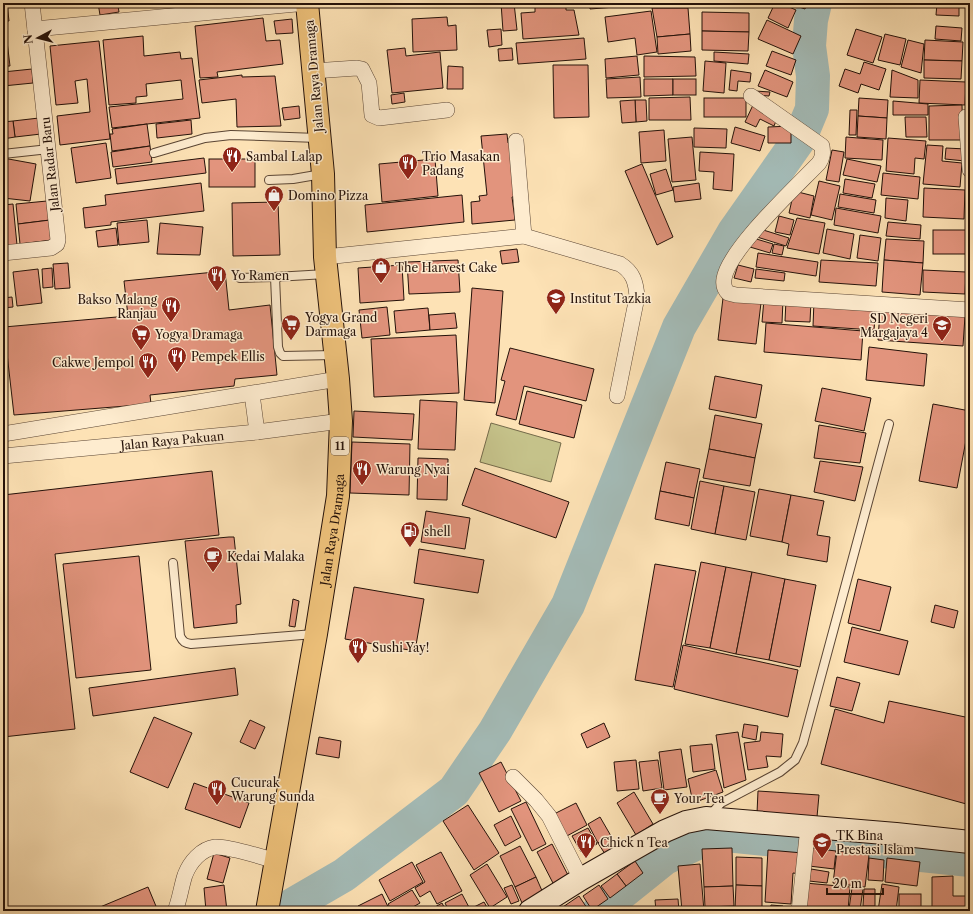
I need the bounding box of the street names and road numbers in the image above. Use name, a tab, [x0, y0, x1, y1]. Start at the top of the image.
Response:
street label: Jalan Raya Dramaga	[302, 19, 327, 135]
street label: Jalan Radar Baru	[38, 115, 63, 214]
street label: Jalan Raya Pakuan	[118, 428, 225, 453]
road number: 11	[331, 437, 349, 455]
street label: Jalan Raya Dramaga	[316, 473, 346, 589]

